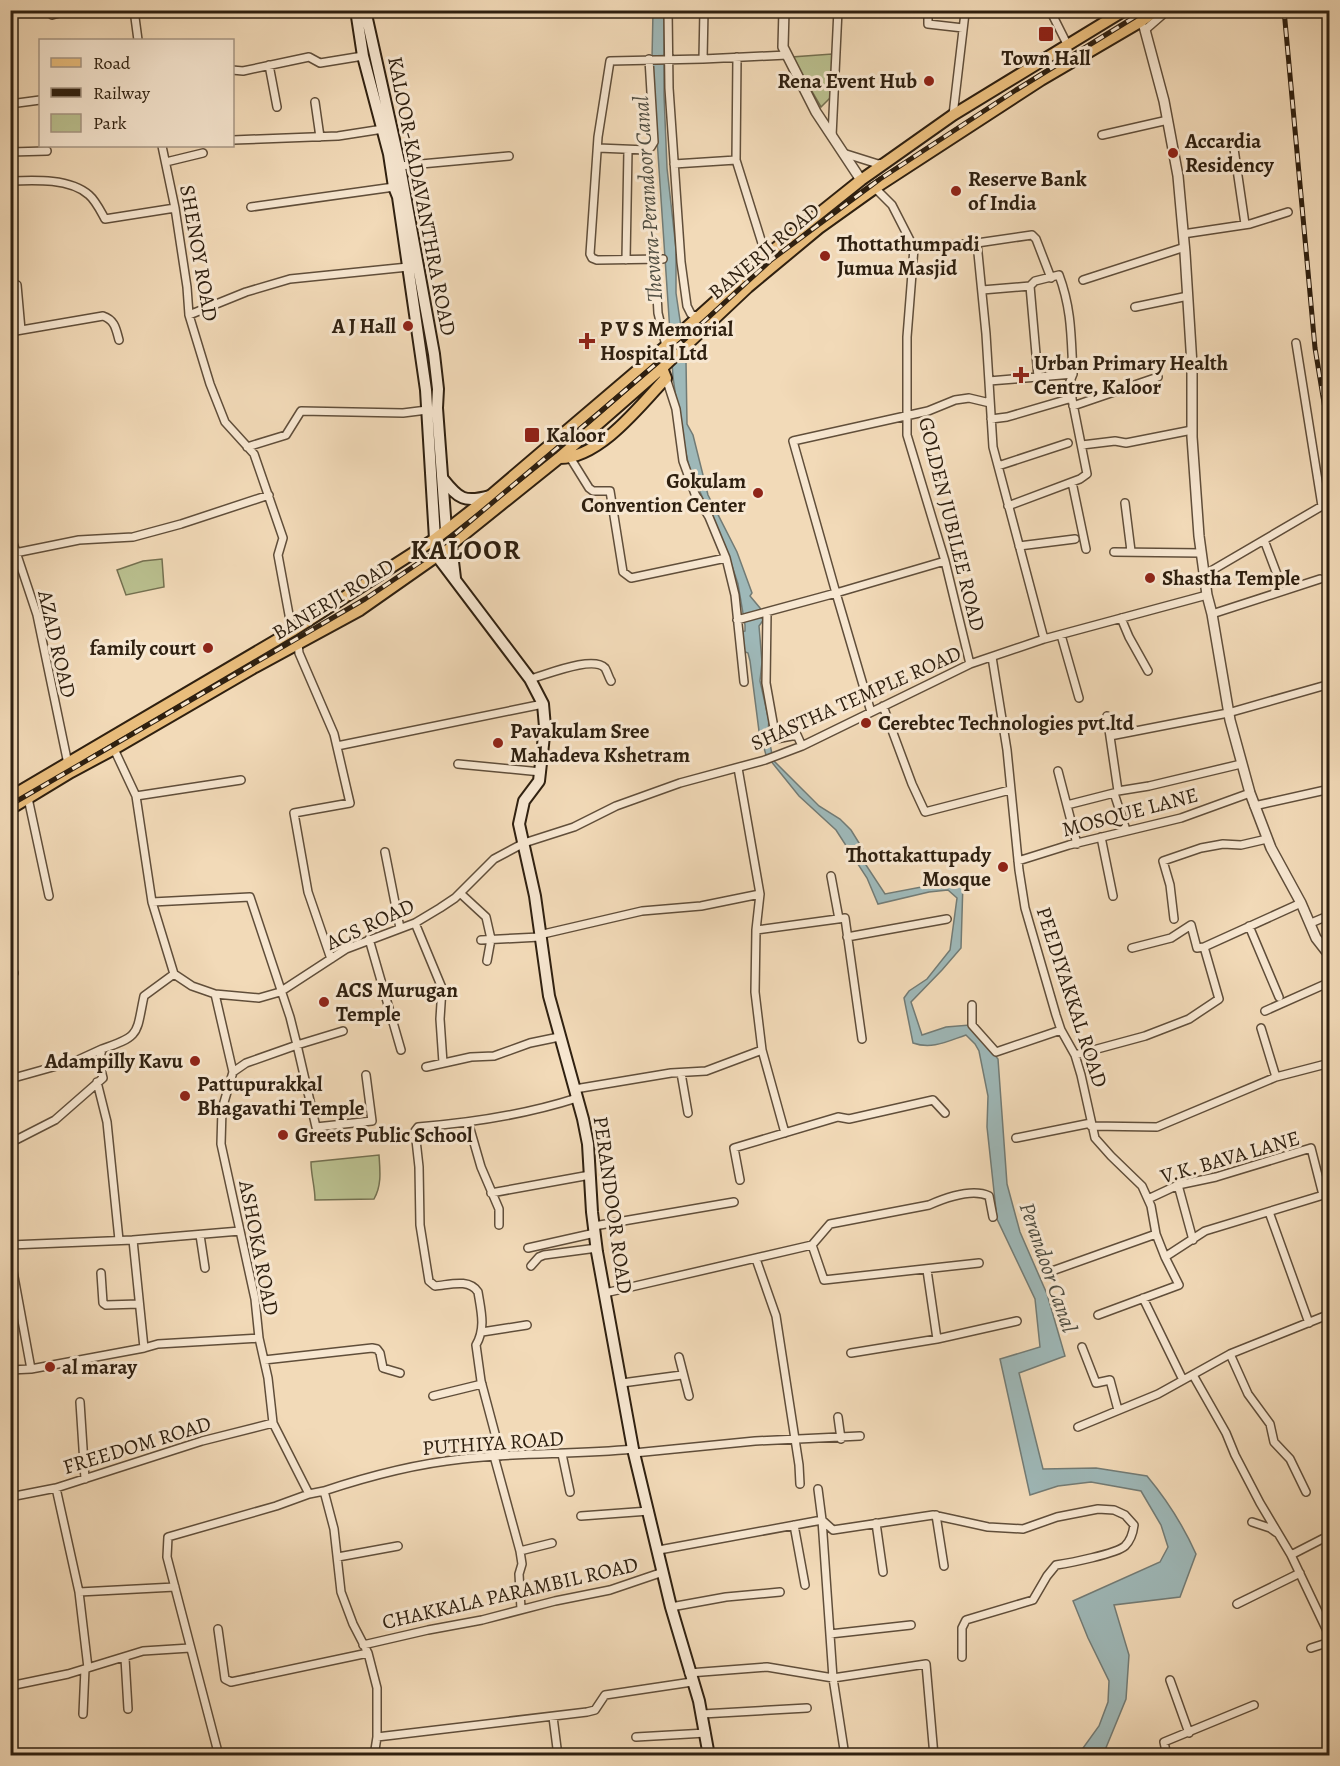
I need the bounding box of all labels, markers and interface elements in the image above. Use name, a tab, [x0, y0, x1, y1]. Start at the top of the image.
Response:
marker: Town Hall	[1037, 25, 1055, 43]
legend	[39, 39, 234, 147]
place label: Town Hall	[1002, 44, 1091, 72]
text: Road	[93, 51, 131, 75]
street label: KALOOR-KADAVANTHRA ROAD	[381, 54, 463, 338]
place label: Rena Event Hub	[777, 67, 917, 95]
marker: Rena Event Hub	[922, 74, 936, 88]
text: Railway	[93, 81, 151, 105]
water label: Thevara-Perandoor Canal	[626, 94, 670, 303]
text: Park	[93, 111, 127, 135]
place label: Accardia Residency	[1184, 127, 1275, 179]
marker: Accardia Residency	[1166, 146, 1180, 160]
place label: Reserve Bank of India	[968, 165, 1087, 217]
street label: SHENOY ROAD	[173, 183, 225, 323]
marker: Reserve Bank of India	[949, 184, 963, 198]
street label: BANERJI ROAD	[702, 196, 826, 306]
place label: Thottathumpadi Jumua Masjid	[837, 230, 980, 282]
marker: Thottathumpadi Jumua Masjid	[818, 249, 832, 263]
place label: A J Hall	[331, 312, 396, 340]
place label: P V S Memorial Hospital Ltd	[600, 315, 734, 367]
marker: A J Hall	[401, 319, 415, 333]
marker: P V S Memorial Hospital Ltd	[578, 332, 596, 350]
place label: Urban Primary Health Centre, Kaloor	[1034, 349, 1228, 401]
marker: Urban Primary Health Centre, Kaloor	[1012, 366, 1030, 384]
street label: GOLDEN JUBILEE ROAD	[912, 414, 992, 634]
place label: Kaloor	[546, 421, 606, 449]
marker: Kaloor	[523, 426, 541, 444]
place label: Gokulam Convention Center	[581, 467, 746, 519]
marker: Gokulam Convention Center	[751, 486, 765, 500]
district label: KALOOR	[410, 532, 522, 568]
street label: BANERJI ROAD	[267, 552, 399, 646]
place label: Shastha Temple	[1162, 564, 1301, 592]
marker: Shastha Temple	[1143, 571, 1157, 585]
street label: AZAD ROAD	[31, 587, 83, 700]
place label: family court	[90, 634, 196, 662]
street label: SHASTHA TEMPLE ROAD	[746, 639, 966, 757]
marker: family court	[201, 641, 215, 655]
place label: Cerebtec Technologies pvt.ltd	[878, 709, 1135, 737]
marker: Cerebtec Technologies pvt.ltd	[859, 716, 873, 730]
place label: Pavakulam Sree Mahadeva Kshetram	[510, 717, 690, 769]
marker: Pavakulam Sree Mahadeva Kshetram	[491, 736, 505, 750]
street label: MOSQUE LANE	[1059, 780, 1201, 844]
place label: Thottakattupady Mosque	[846, 841, 992, 893]
marker: Thottakattupady Mosque	[996, 860, 1010, 874]
street label: ACS ROAD	[320, 891, 419, 957]
street label: PEEDIYAKKAL ROAD	[1030, 903, 1114, 1091]
place label: ACS Murugan Temple	[335, 976, 458, 1028]
marker: ACS Murugan Temple	[317, 995, 331, 1009]
place label: Adampilly Kavu	[44, 1047, 184, 1075]
marker: Adampilly Kavu	[188, 1054, 202, 1068]
place label: Pattupurakkal Bhagavathi Temple	[197, 1070, 365, 1122]
marker: Pattupurakkal Bhagavathi Temple	[178, 1089, 192, 1103]
street label: PERANDOOR ROAD	[587, 1114, 639, 1296]
place label: Greets Public School	[295, 1121, 473, 1149]
street label: V.K. BAVA LANE	[1156, 1124, 1303, 1191]
marker: Greets Public School	[276, 1128, 290, 1142]
street label: ASHOKA ROAD	[232, 1177, 286, 1318]
water label: Perandoor Canal	[1012, 1198, 1085, 1337]
place label: al maray	[62, 1353, 138, 1381]
marker: al maray	[43, 1360, 57, 1374]
street label: FREEDOM ROAD	[59, 1409, 215, 1481]
street label: PUTHIYA ROAD	[421, 1424, 565, 1462]
street label: CHAKKALA PARAMBIL ROAD	[379, 1550, 641, 1636]

